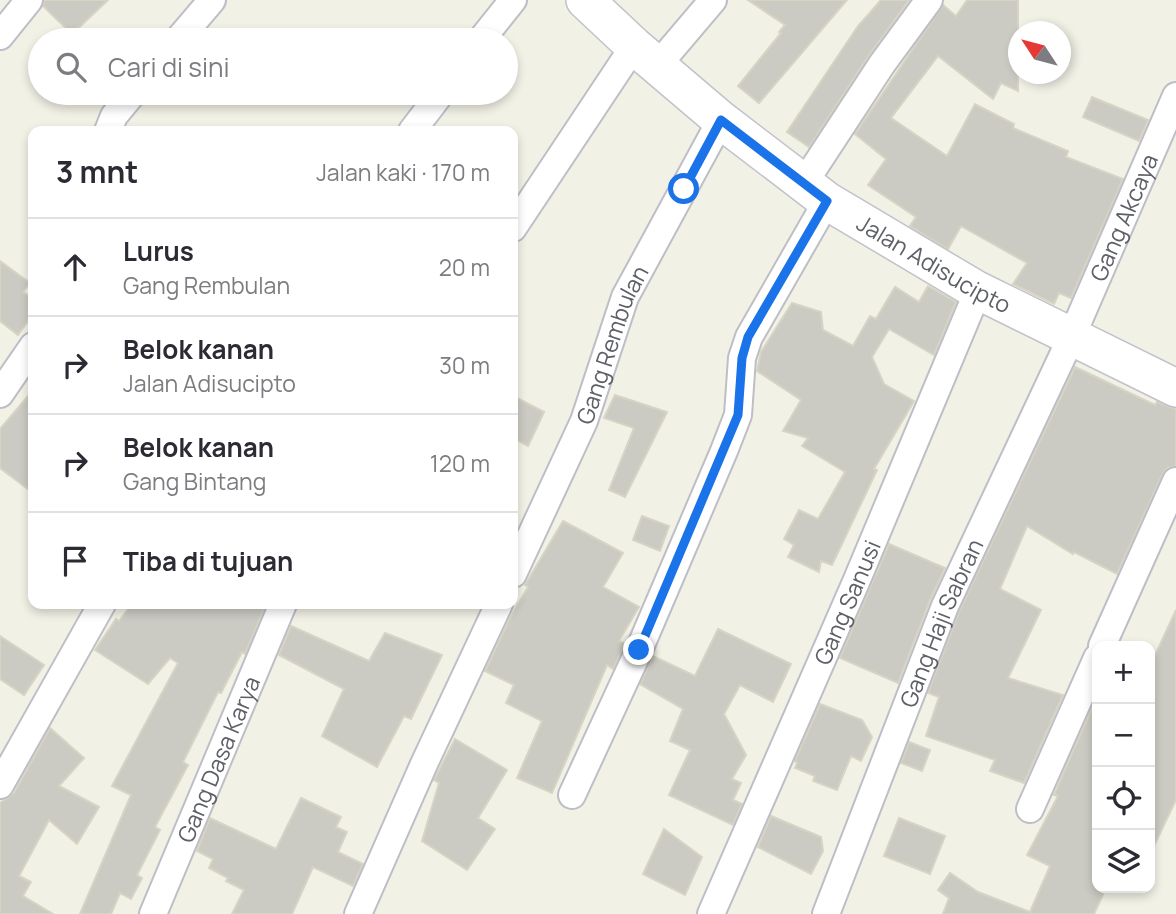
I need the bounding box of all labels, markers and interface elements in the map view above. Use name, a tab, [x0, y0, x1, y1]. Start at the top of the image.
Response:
north arrow	[1008, 21, 1071, 84]
search box	[28, 28, 518, 105]
icon: search	[52, 48, 90, 86]
text: Cari di sini	[108, 49, 230, 85]
street label: Gang Akcaya	[1082, 149, 1165, 286]
text: 3 mnt	[56, 151, 138, 192]
text: Jalan kaki · 170 m	[316, 156, 490, 188]
route start	[668, 173, 699, 204]
street label: Jalan Adisucipto	[851, 207, 1017, 320]
text: Lurus	[123, 233, 194, 269]
icon: ahead	[56, 248, 94, 286]
text: 20 m	[439, 251, 490, 283]
street label: Gang Rembulan	[568, 259, 655, 428]
text: Gang Rembulan	[123, 269, 290, 301]
text: Belok kanan	[123, 331, 274, 367]
icon: right	[56, 346, 94, 384]
text: 30 m	[439, 349, 490, 381]
text: Jalan Adisucipto	[123, 367, 296, 399]
text: Belok kanan	[123, 429, 274, 465]
icon: right	[56, 444, 94, 482]
text: 120 m	[430, 447, 490, 479]
text: Gang Bintang	[123, 465, 266, 497]
street label: Gang Haji Sabran	[891, 533, 990, 712]
street label: Gang Sanusi	[806, 535, 888, 670]
icon: arrive	[56, 542, 94, 580]
text: Tiba di tujuan	[123, 543, 293, 579]
route end	[623, 634, 654, 665]
map controls	[1092, 641, 1155, 893]
button: +	[1092, 641, 1155, 704]
street label: Gang Dasa Karya	[169, 671, 267, 847]
button: −	[1092, 704, 1155, 767]
button: locate	[1092, 767, 1155, 830]
button: layers	[1092, 830, 1155, 893]

